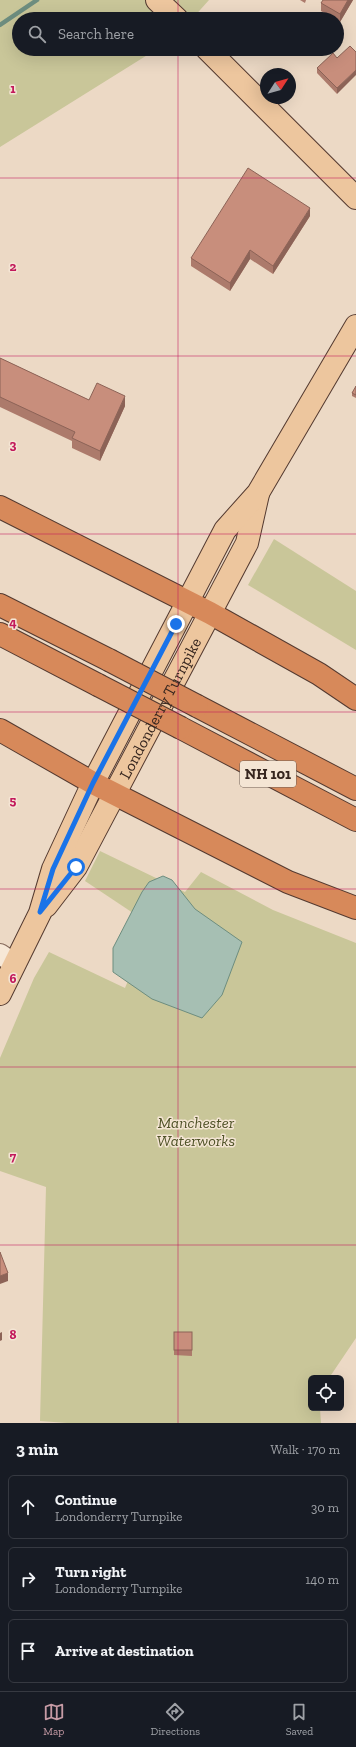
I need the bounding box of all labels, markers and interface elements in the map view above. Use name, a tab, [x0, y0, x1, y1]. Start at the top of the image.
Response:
search box	[12, 12, 344, 56]
icon: search	[26, 23, 48, 45]
text: Search here	[58, 25, 134, 43]
north arrow	[260, 68, 296, 104]
text: 1	[10, 81, 16, 96]
text: 2	[10, 259, 17, 274]
text: 3	[10, 437, 17, 452]
text: 4	[9, 615, 17, 630]
route end	[167, 615, 185, 633]
street label: Londonderry Turnpike	[115, 634, 205, 782]
road number: NH 101	[240, 761, 296, 787]
text: 5	[10, 793, 17, 808]
route start	[67, 858, 85, 876]
text: 6	[10, 971, 17, 986]
park label: Manchester Waterworks	[157, 1113, 235, 1150]
text: 7	[10, 1149, 17, 1164]
text: 8	[9, 1327, 17, 1342]
map controls	[308, 1375, 344, 1411]
button: locate	[308, 1375, 344, 1411]
text: 3 min	[16, 1439, 58, 1459]
text: Walk · 170 m	[271, 1442, 340, 1457]
text: Continue	[55, 1491, 117, 1509]
icon: ahead	[17, 1496, 39, 1518]
text: 30 m	[311, 1500, 339, 1515]
text: Londonderry Turnpike	[55, 1509, 182, 1524]
text: Turn right	[55, 1563, 126, 1581]
icon: right	[17, 1568, 39, 1590]
text: 140 m	[305, 1572, 339, 1587]
text: Londonderry Turnpike	[55, 1581, 182, 1596]
icon: arrive	[17, 1640, 39, 1662]
text: Arrive at destination	[55, 1642, 194, 1660]
tab: Map	[43, 1701, 65, 1738]
tab: Directions	[150, 1701, 200, 1738]
tab: Saved	[286, 1701, 313, 1738]

